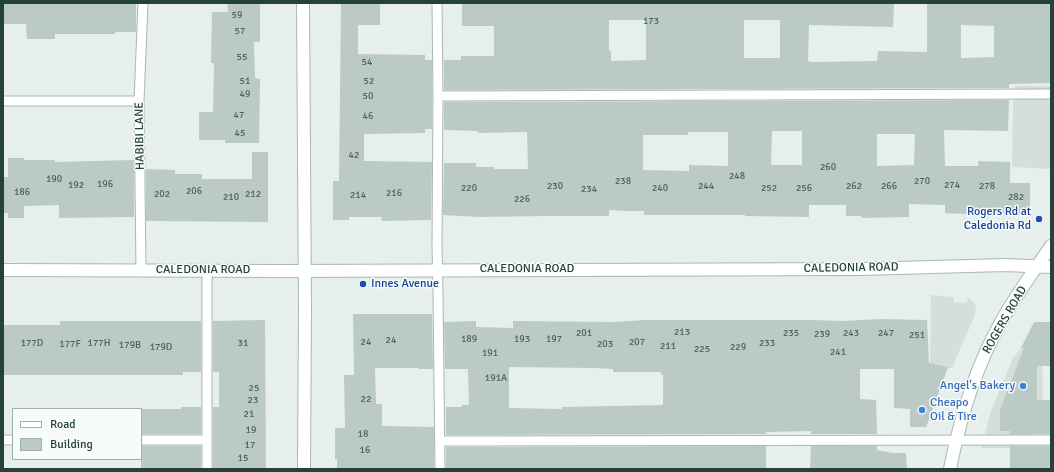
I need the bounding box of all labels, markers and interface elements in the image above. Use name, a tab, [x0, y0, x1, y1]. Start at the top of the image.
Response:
house number: 59	[232, 9, 242, 21]
house number: 173	[643, 15, 659, 27]
house number: 57	[235, 25, 245, 37]
house number: 55	[237, 51, 247, 63]
house number: 54	[362, 56, 372, 68]
house number: 51	[240, 75, 250, 87]
house number: 52	[364, 75, 374, 87]
house number: 49	[240, 88, 250, 100]
house number: 50	[363, 90, 373, 102]
street label: HABIBI LANE	[132, 102, 148, 170]
house number: 47	[234, 109, 244, 121]
house number: 46	[363, 110, 373, 122]
house number: 45	[235, 127, 245, 139]
house number: 42	[349, 149, 359, 161]
house number: 260	[820, 161, 836, 173]
house number: 248	[729, 170, 745, 182]
house number: 190	[46, 173, 62, 185]
house number: 238	[615, 175, 631, 187]
house number: 270	[914, 175, 930, 187]
house number: 196	[97, 178, 113, 190]
house number: 192	[68, 179, 84, 191]
house number: 274	[944, 179, 960, 191]
house number: 230	[547, 180, 563, 192]
house number: 244	[698, 180, 714, 192]
house number: 262	[846, 180, 862, 192]
house number: 266	[881, 180, 897, 192]
house number: 278	[979, 180, 995, 192]
house number: 220	[461, 182, 477, 194]
house number: 240	[652, 182, 668, 194]
house number: 252	[761, 182, 777, 194]
house number: 256	[796, 182, 812, 194]
house number: 234	[581, 183, 597, 195]
house number: 206	[186, 185, 202, 197]
house number: 186	[14, 186, 30, 198]
house number: 216	[386, 187, 402, 199]
house number: 202	[154, 188, 170, 200]
house number: 212	[245, 188, 261, 200]
house number: 214	[350, 189, 366, 201]
house number: 210	[223, 191, 239, 203]
house number: 282	[1008, 191, 1024, 203]
house number: 226	[514, 193, 530, 205]
place label: Rogers Rd at Caledonia Rd	[964, 205, 1031, 233]
marker: Rogers Rd at Caledonia Rd	[1034, 214, 1044, 224]
street label: CALEDONIA ROAD	[804, 260, 898, 276]
street label: CALEDONIA ROAD	[480, 262, 574, 276]
street label: CALEDONIA ROAD	[156, 263, 250, 277]
place label: Innes Avenue	[371, 277, 439, 291]
marker: Innes Avenue	[358, 279, 368, 289]
street label: ROGERS ROAD	[980, 284, 1030, 356]
house number: 213	[674, 326, 690, 338]
house number: 201	[576, 327, 592, 339]
house number: 235	[783, 327, 799, 339]
house number: 243	[843, 327, 859, 339]
house number: 247	[878, 327, 894, 339]
house number: 239	[814, 328, 830, 340]
house number: 251	[909, 329, 925, 341]
house number: 189	[461, 333, 477, 345]
house number: 193	[514, 333, 530, 345]
house number: 197	[546, 333, 562, 345]
house number: 24	[386, 334, 396, 346]
house number: 24	[361, 336, 371, 348]
house number: 207	[629, 336, 645, 348]
house number: 177D	[21, 337, 43, 349]
house number: 177H	[88, 337, 110, 349]
house number: 31	[238, 337, 248, 349]
house number: 233	[759, 337, 775, 349]
house number: 177F	[59, 338, 81, 350]
house number: 203	[597, 338, 613, 350]
house number: 179B	[119, 339, 141, 351]
house number: 211	[660, 340, 676, 352]
house number: 179D	[150, 341, 172, 353]
house number: 229	[730, 341, 746, 353]
house number: 225	[694, 343, 710, 355]
house number: 241	[830, 346, 846, 358]
house number: 191	[482, 347, 498, 359]
house number: 191A	[485, 372, 507, 384]
place label: Angel's Bakery	[940, 379, 1015, 393]
marker: Angel's Bakery	[1018, 381, 1028, 391]
house number: 25	[249, 382, 259, 394]
house number: 22	[361, 393, 371, 405]
house number: 23	[248, 394, 258, 406]
place label: Cheapo Oil & Tire	[930, 396, 977, 424]
marker: Cheapo Oil & Tire	[917, 405, 927, 415]
legend	[12, 408, 142, 460]
house number: 21	[244, 408, 254, 420]
text: Road	[50, 417, 76, 432]
house number: 19	[246, 424, 256, 436]
house number: 18	[358, 428, 368, 440]
text: Building	[50, 437, 93, 452]
house number: 17	[245, 439, 255, 451]
house number: 16	[360, 444, 370, 456]
house number: 15	[238, 452, 248, 464]

